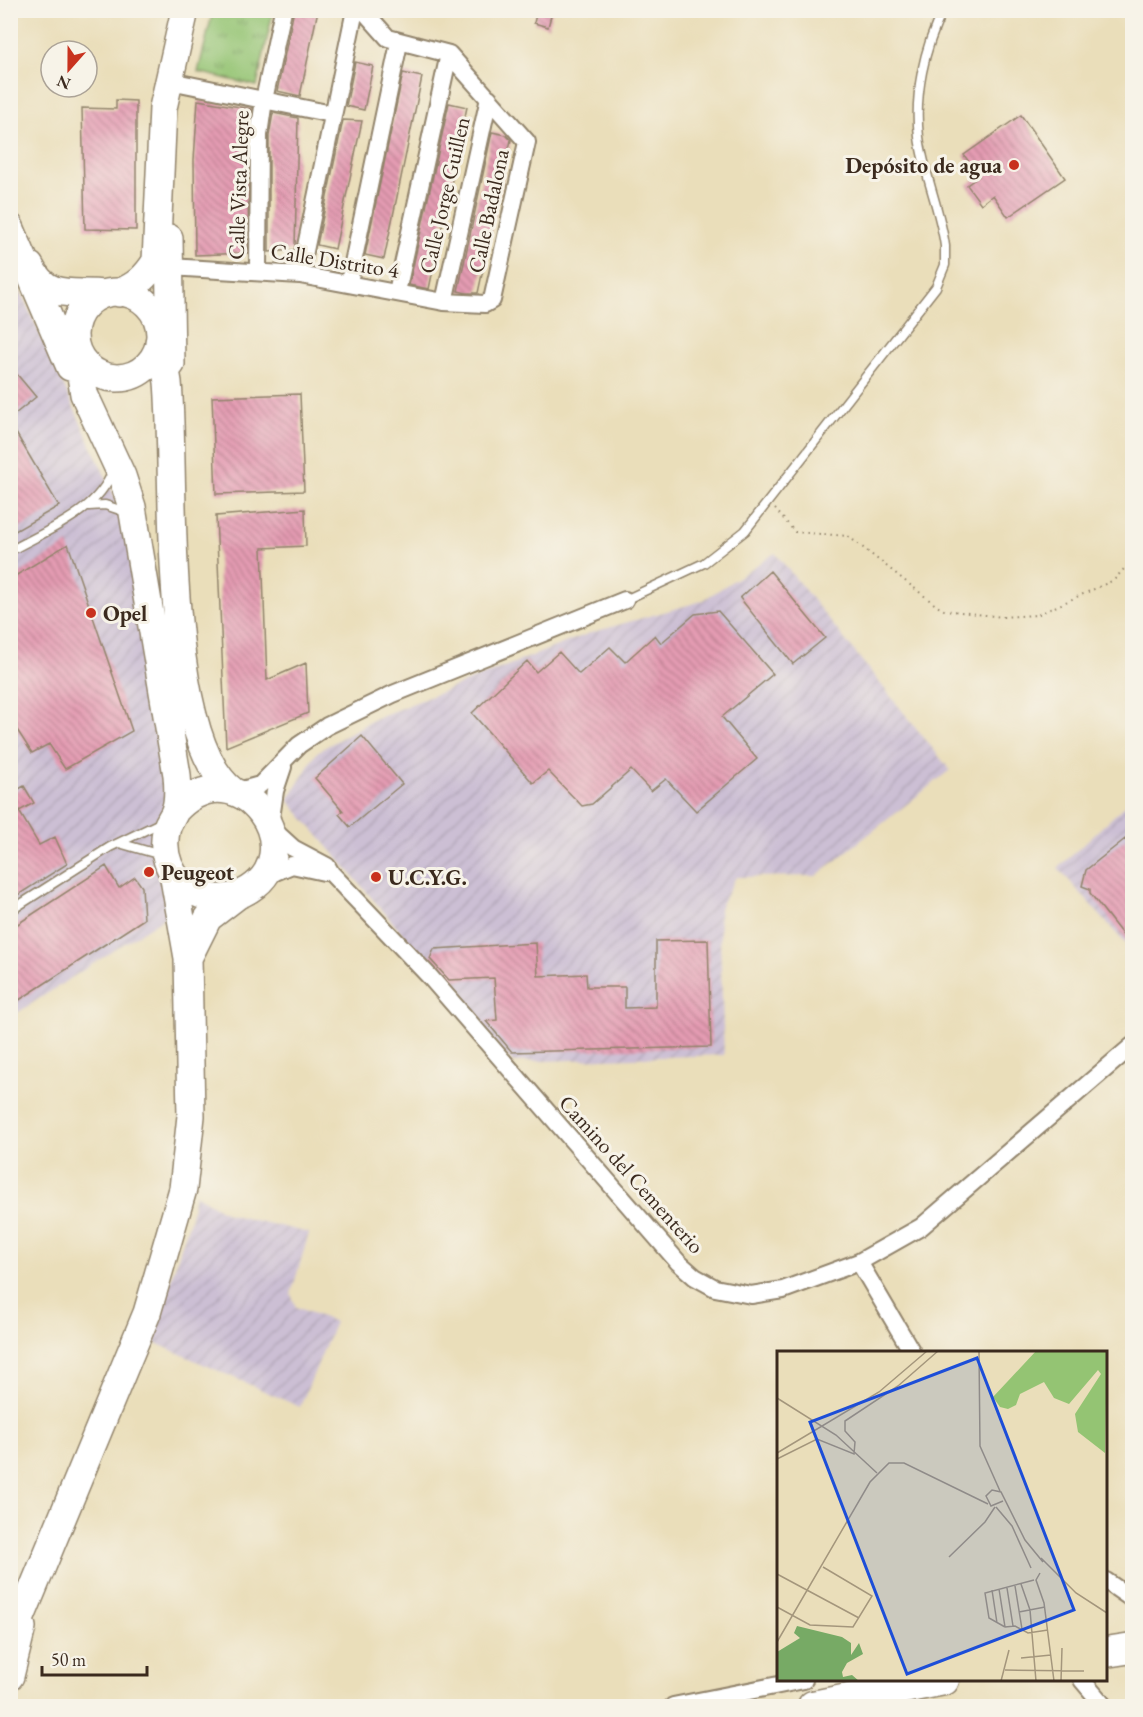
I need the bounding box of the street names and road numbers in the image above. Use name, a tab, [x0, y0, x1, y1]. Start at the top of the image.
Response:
street label: Calle Vista Alegre	[221, 109, 256, 260]
street label: Calle Jorge Guillen	[412, 114, 477, 276]
street label: Calle Badalona	[461, 146, 516, 276]
street label: Calle Distrito 4	[269, 236, 402, 285]
street label: Camino del Cementerio	[553, 1089, 711, 1260]

